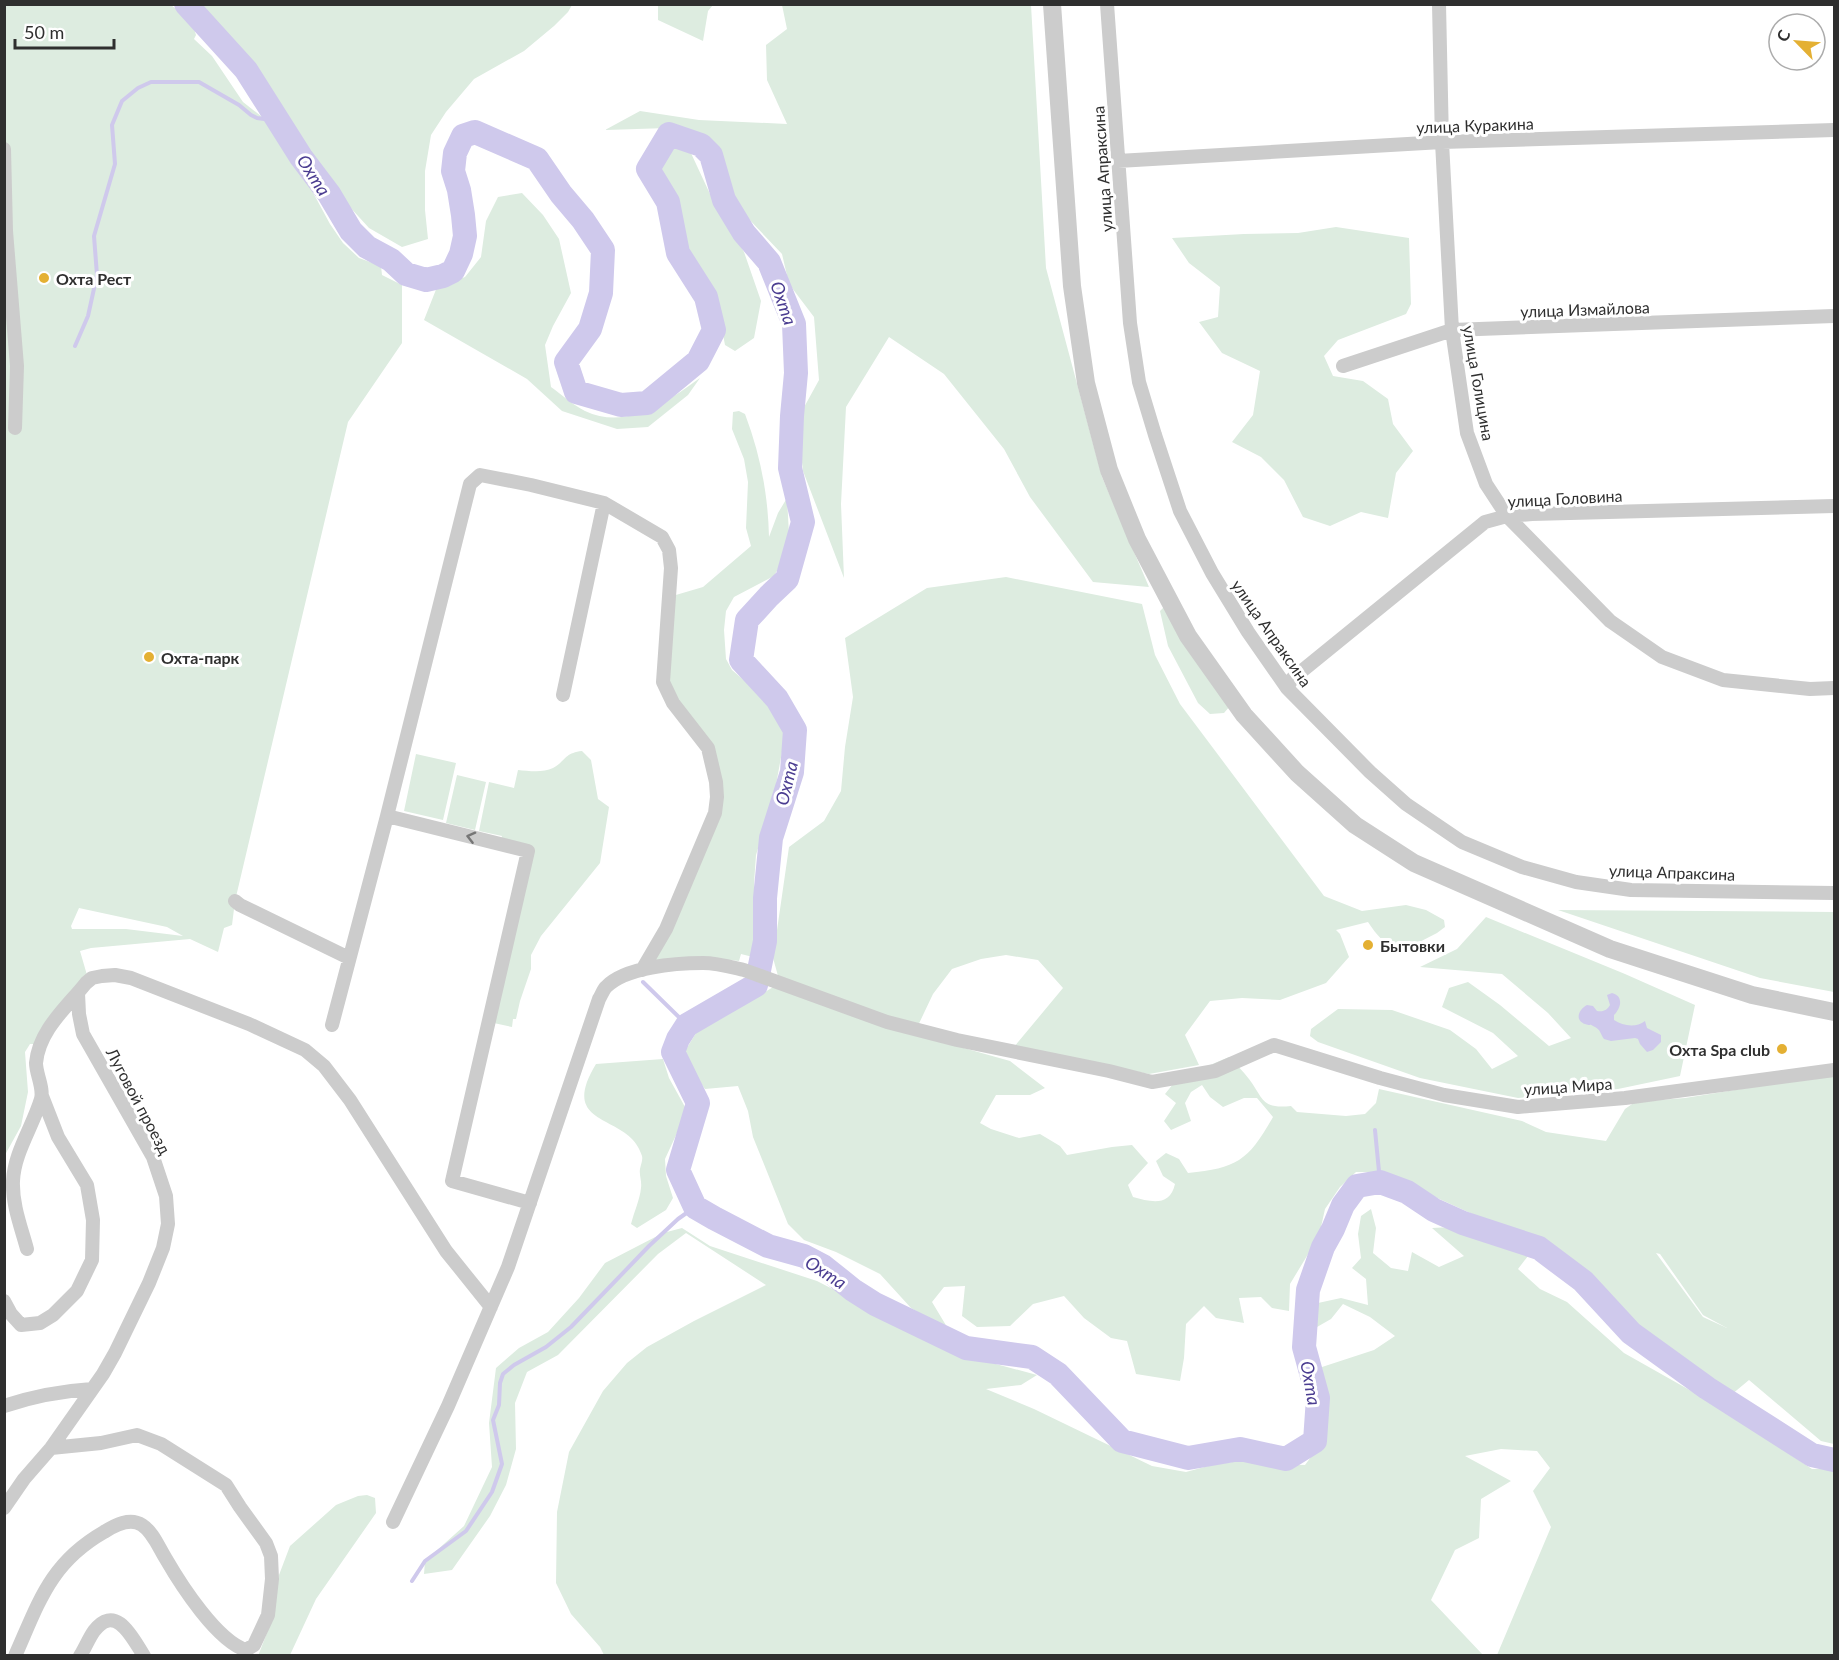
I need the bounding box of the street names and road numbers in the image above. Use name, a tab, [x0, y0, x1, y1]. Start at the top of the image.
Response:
street label: улица Апраксина	[1088, 105, 1116, 233]
street label: улица Куракина	[1416, 113, 1534, 137]
street label: улица Измайлова	[1520, 297, 1650, 321]
street label: улица Голицина	[1459, 324, 1499, 442]
street label: улица Головина	[1507, 486, 1623, 510]
street label: улица Апраксина	[1228, 576, 1316, 690]
street label: улица Апраксина	[1609, 860, 1735, 884]
street label: Луговой проезд	[102, 1044, 175, 1158]
street label: улица Мира	[1523, 1073, 1613, 1099]

